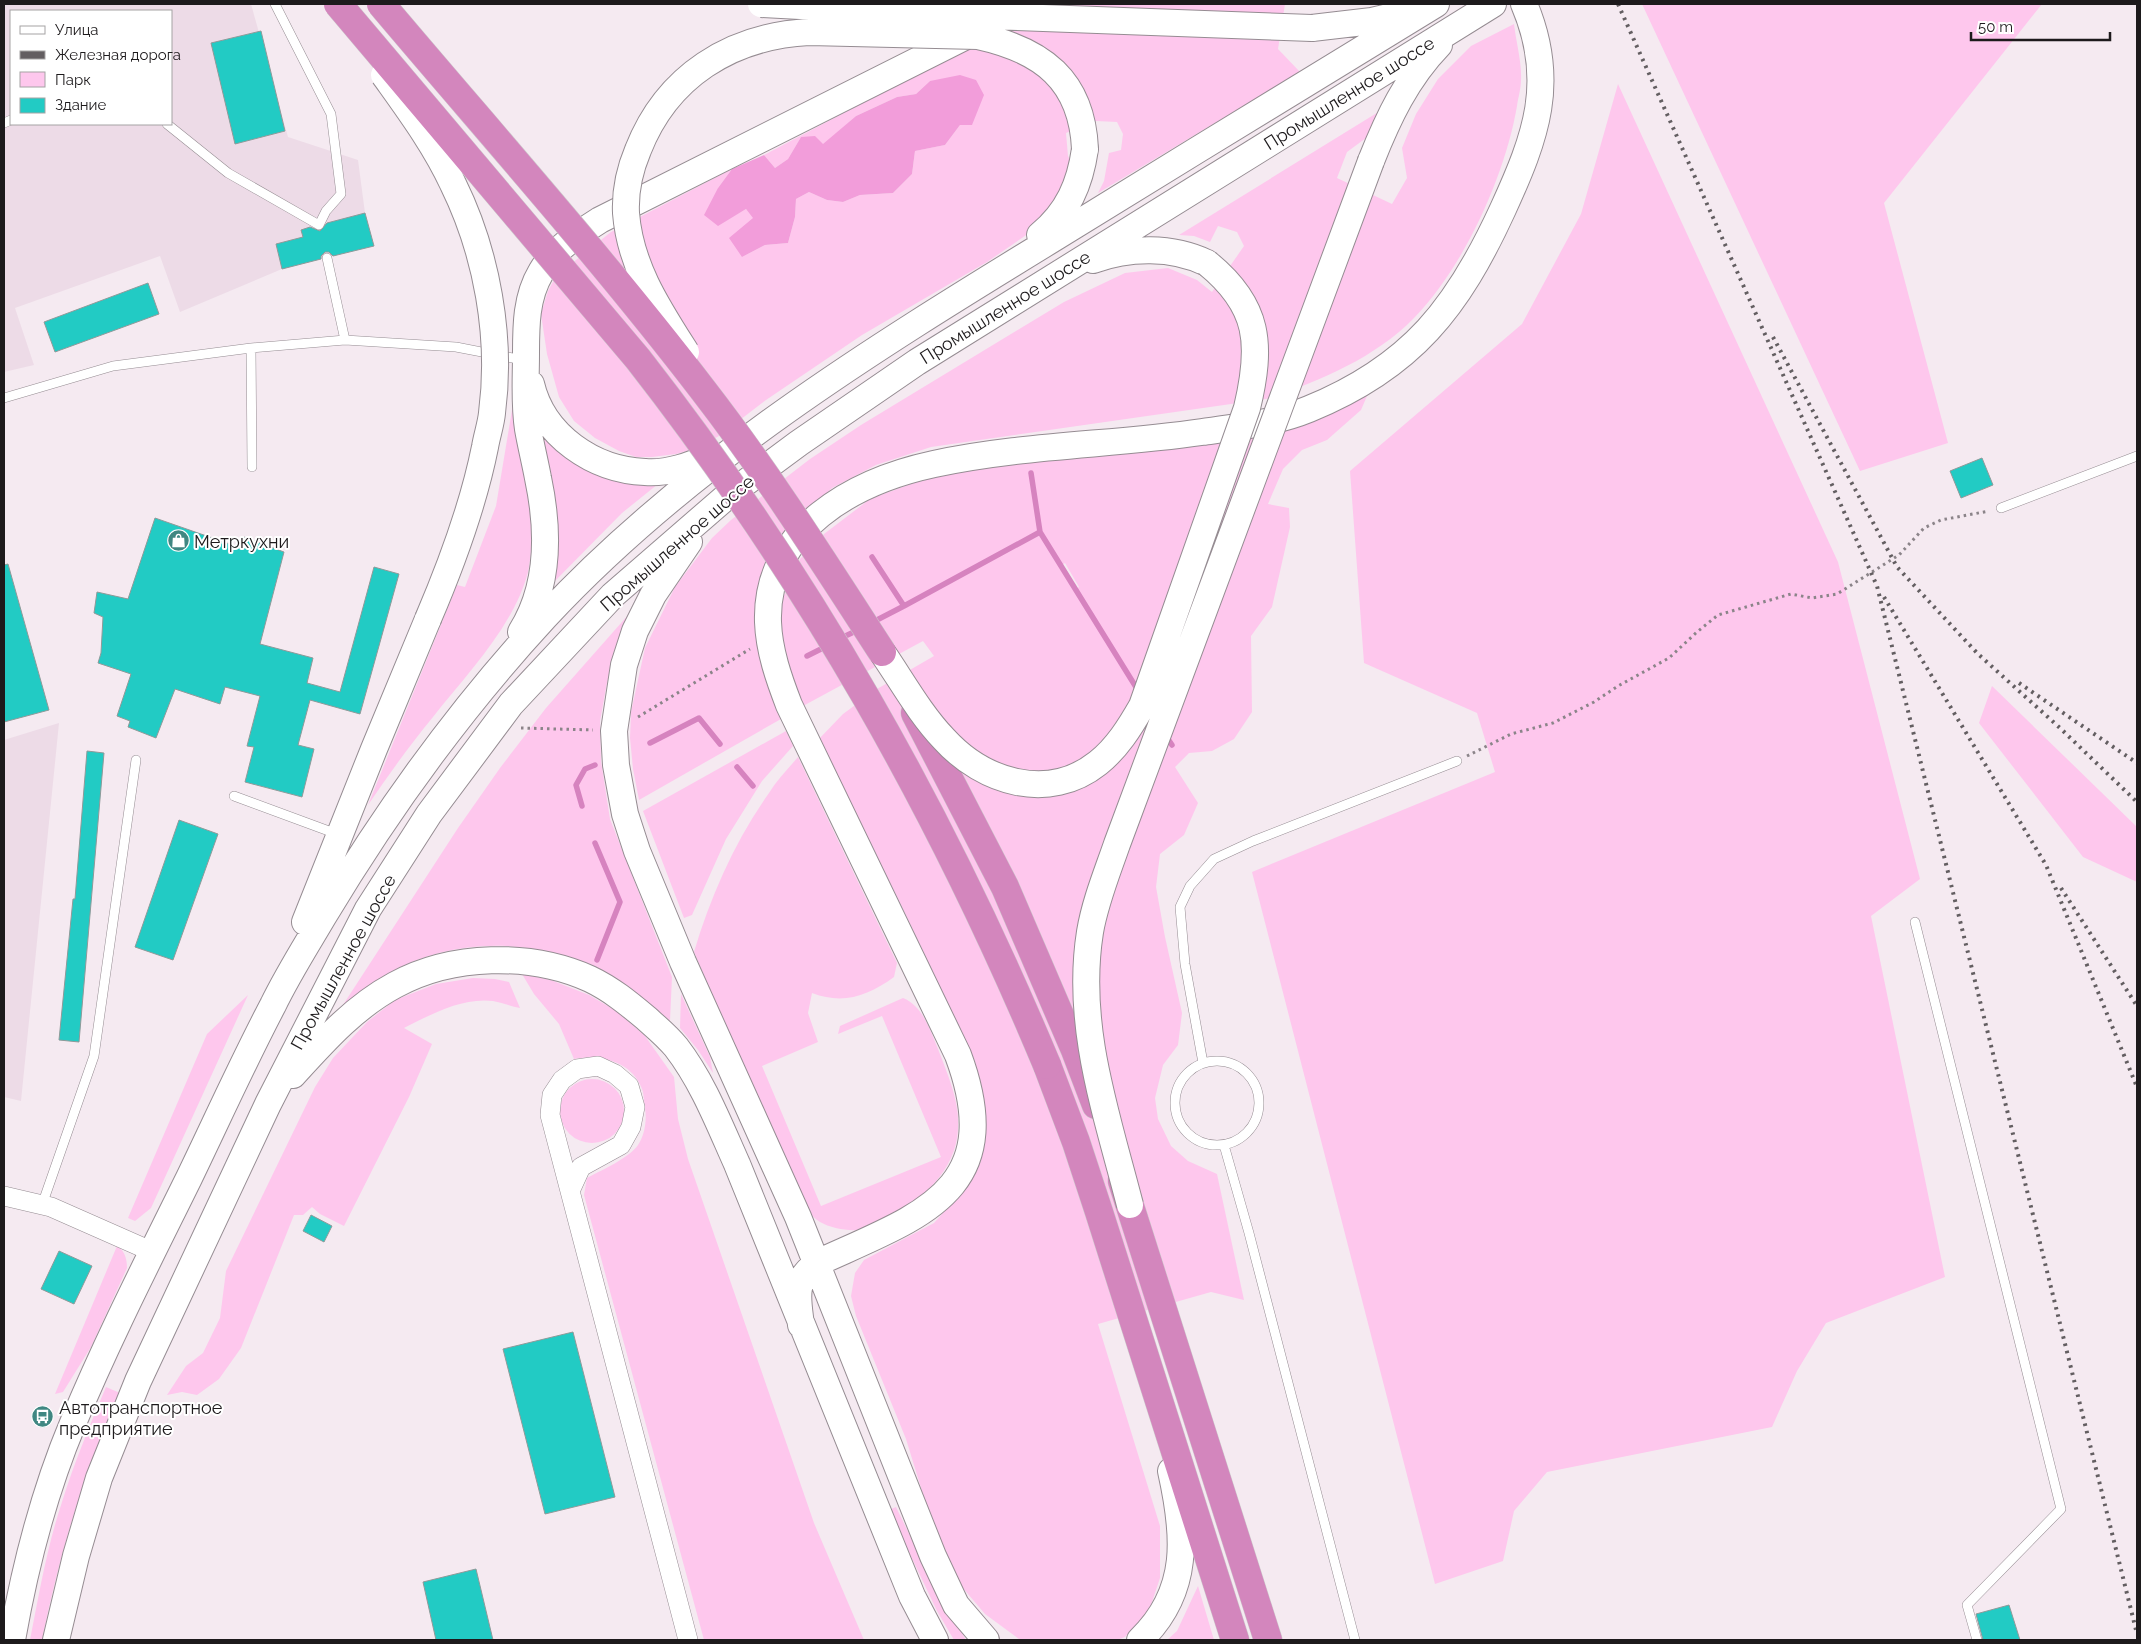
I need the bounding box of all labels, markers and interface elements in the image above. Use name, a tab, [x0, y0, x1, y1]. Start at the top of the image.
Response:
legend	[10, 10, 172, 125]
scale bar	[1971, 10, 2110, 42]
text: 50 m	[1978, 18, 2013, 36]
text: Улица	[55, 21, 99, 39]
street label: Промышленное шоссе	[1260, 32, 1438, 154]
text: Железная дорога	[55, 46, 181, 64]
text: Парк	[55, 71, 91, 89]
text: Здание	[55, 96, 107, 114]
street label: Промышленное шоссе	[916, 246, 1094, 368]
street label: Промышленное шоссе	[596, 470, 758, 615]
shop icon: Метркухни	[166, 529, 190, 553]
place label: Метркухни	[194, 531, 289, 552]
street label: Промышленное шоссе	[286, 870, 400, 1053]
place label: Автотранспортное предприятие	[59, 1397, 223, 1439]
bus stop icon: Автотранспортное предприятие	[31, 1405, 55, 1429]

